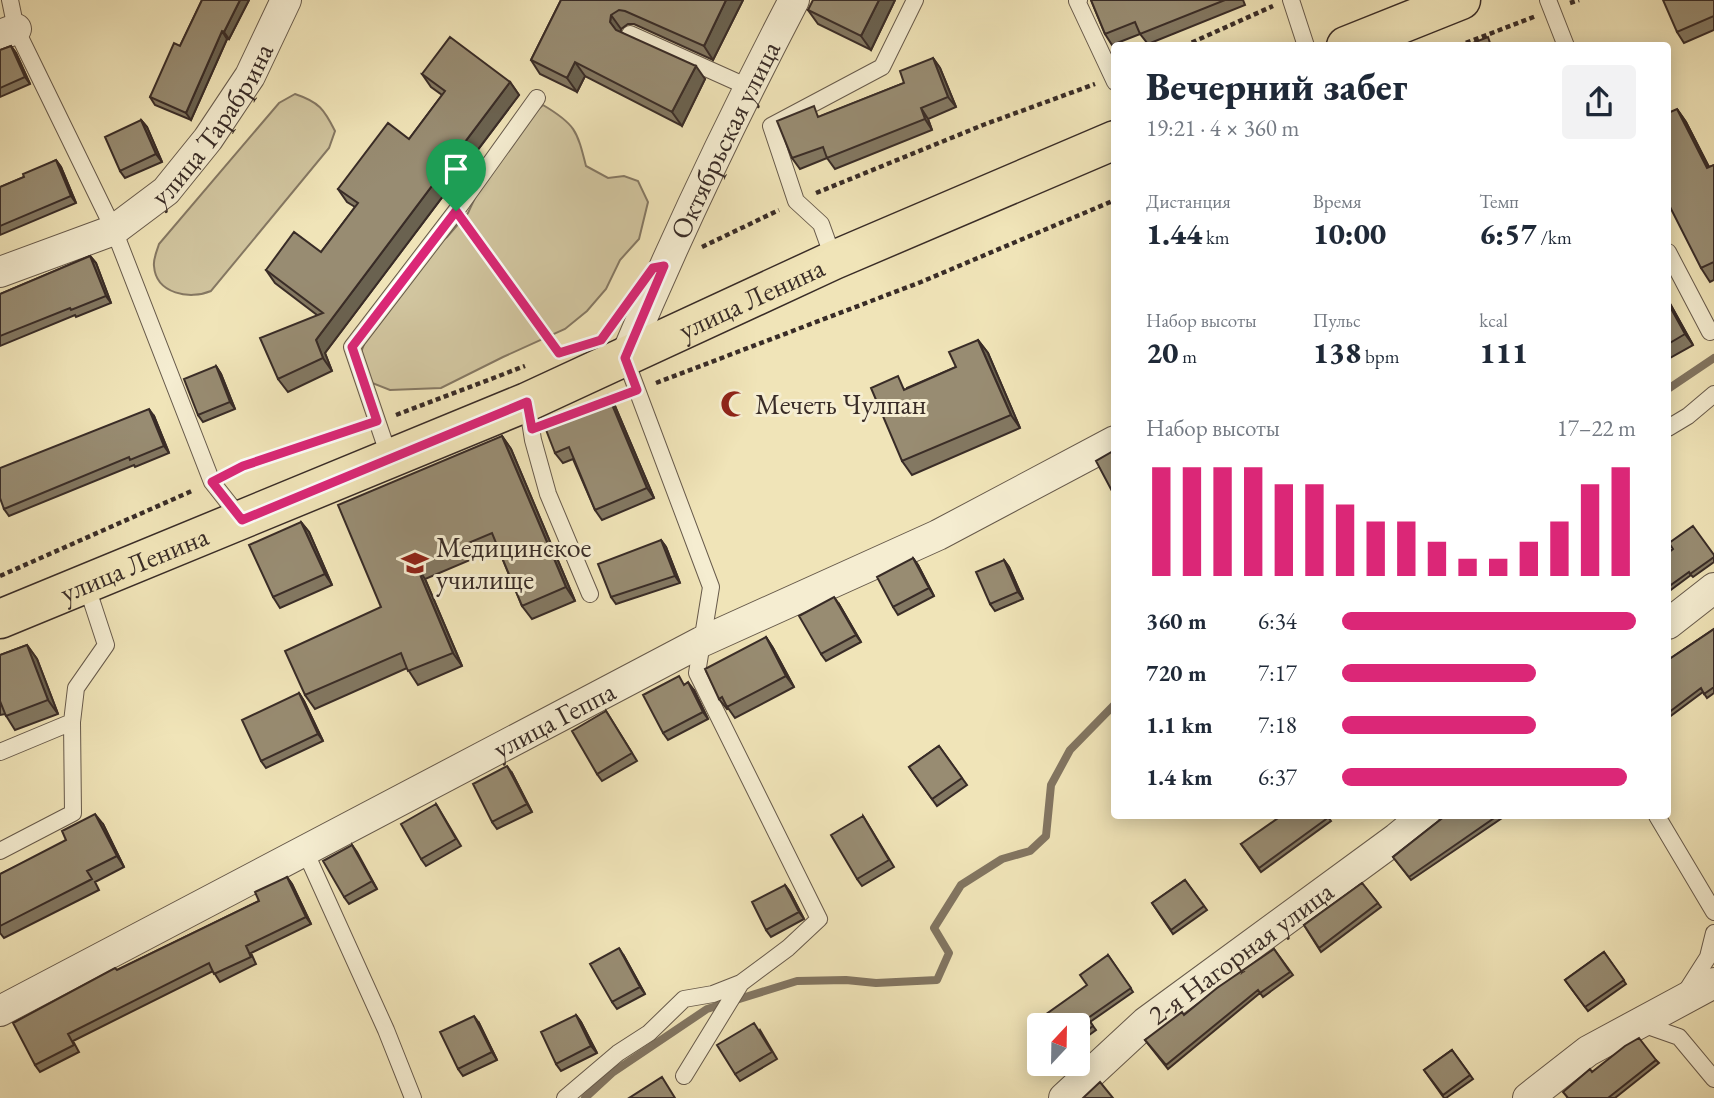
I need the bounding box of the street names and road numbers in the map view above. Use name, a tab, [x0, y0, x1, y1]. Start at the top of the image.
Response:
street label: Октябрьская улица	[662, 34, 788, 245]
street label: улица Тарабрина	[144, 36, 281, 214]
street label: улица Ленина	[672, 249, 831, 348]
street label: улица Ленина	[55, 517, 214, 610]
street label: улица Геппа	[487, 672, 622, 766]
street label: 2-я Нагорная улица	[1141, 872, 1341, 1033]

